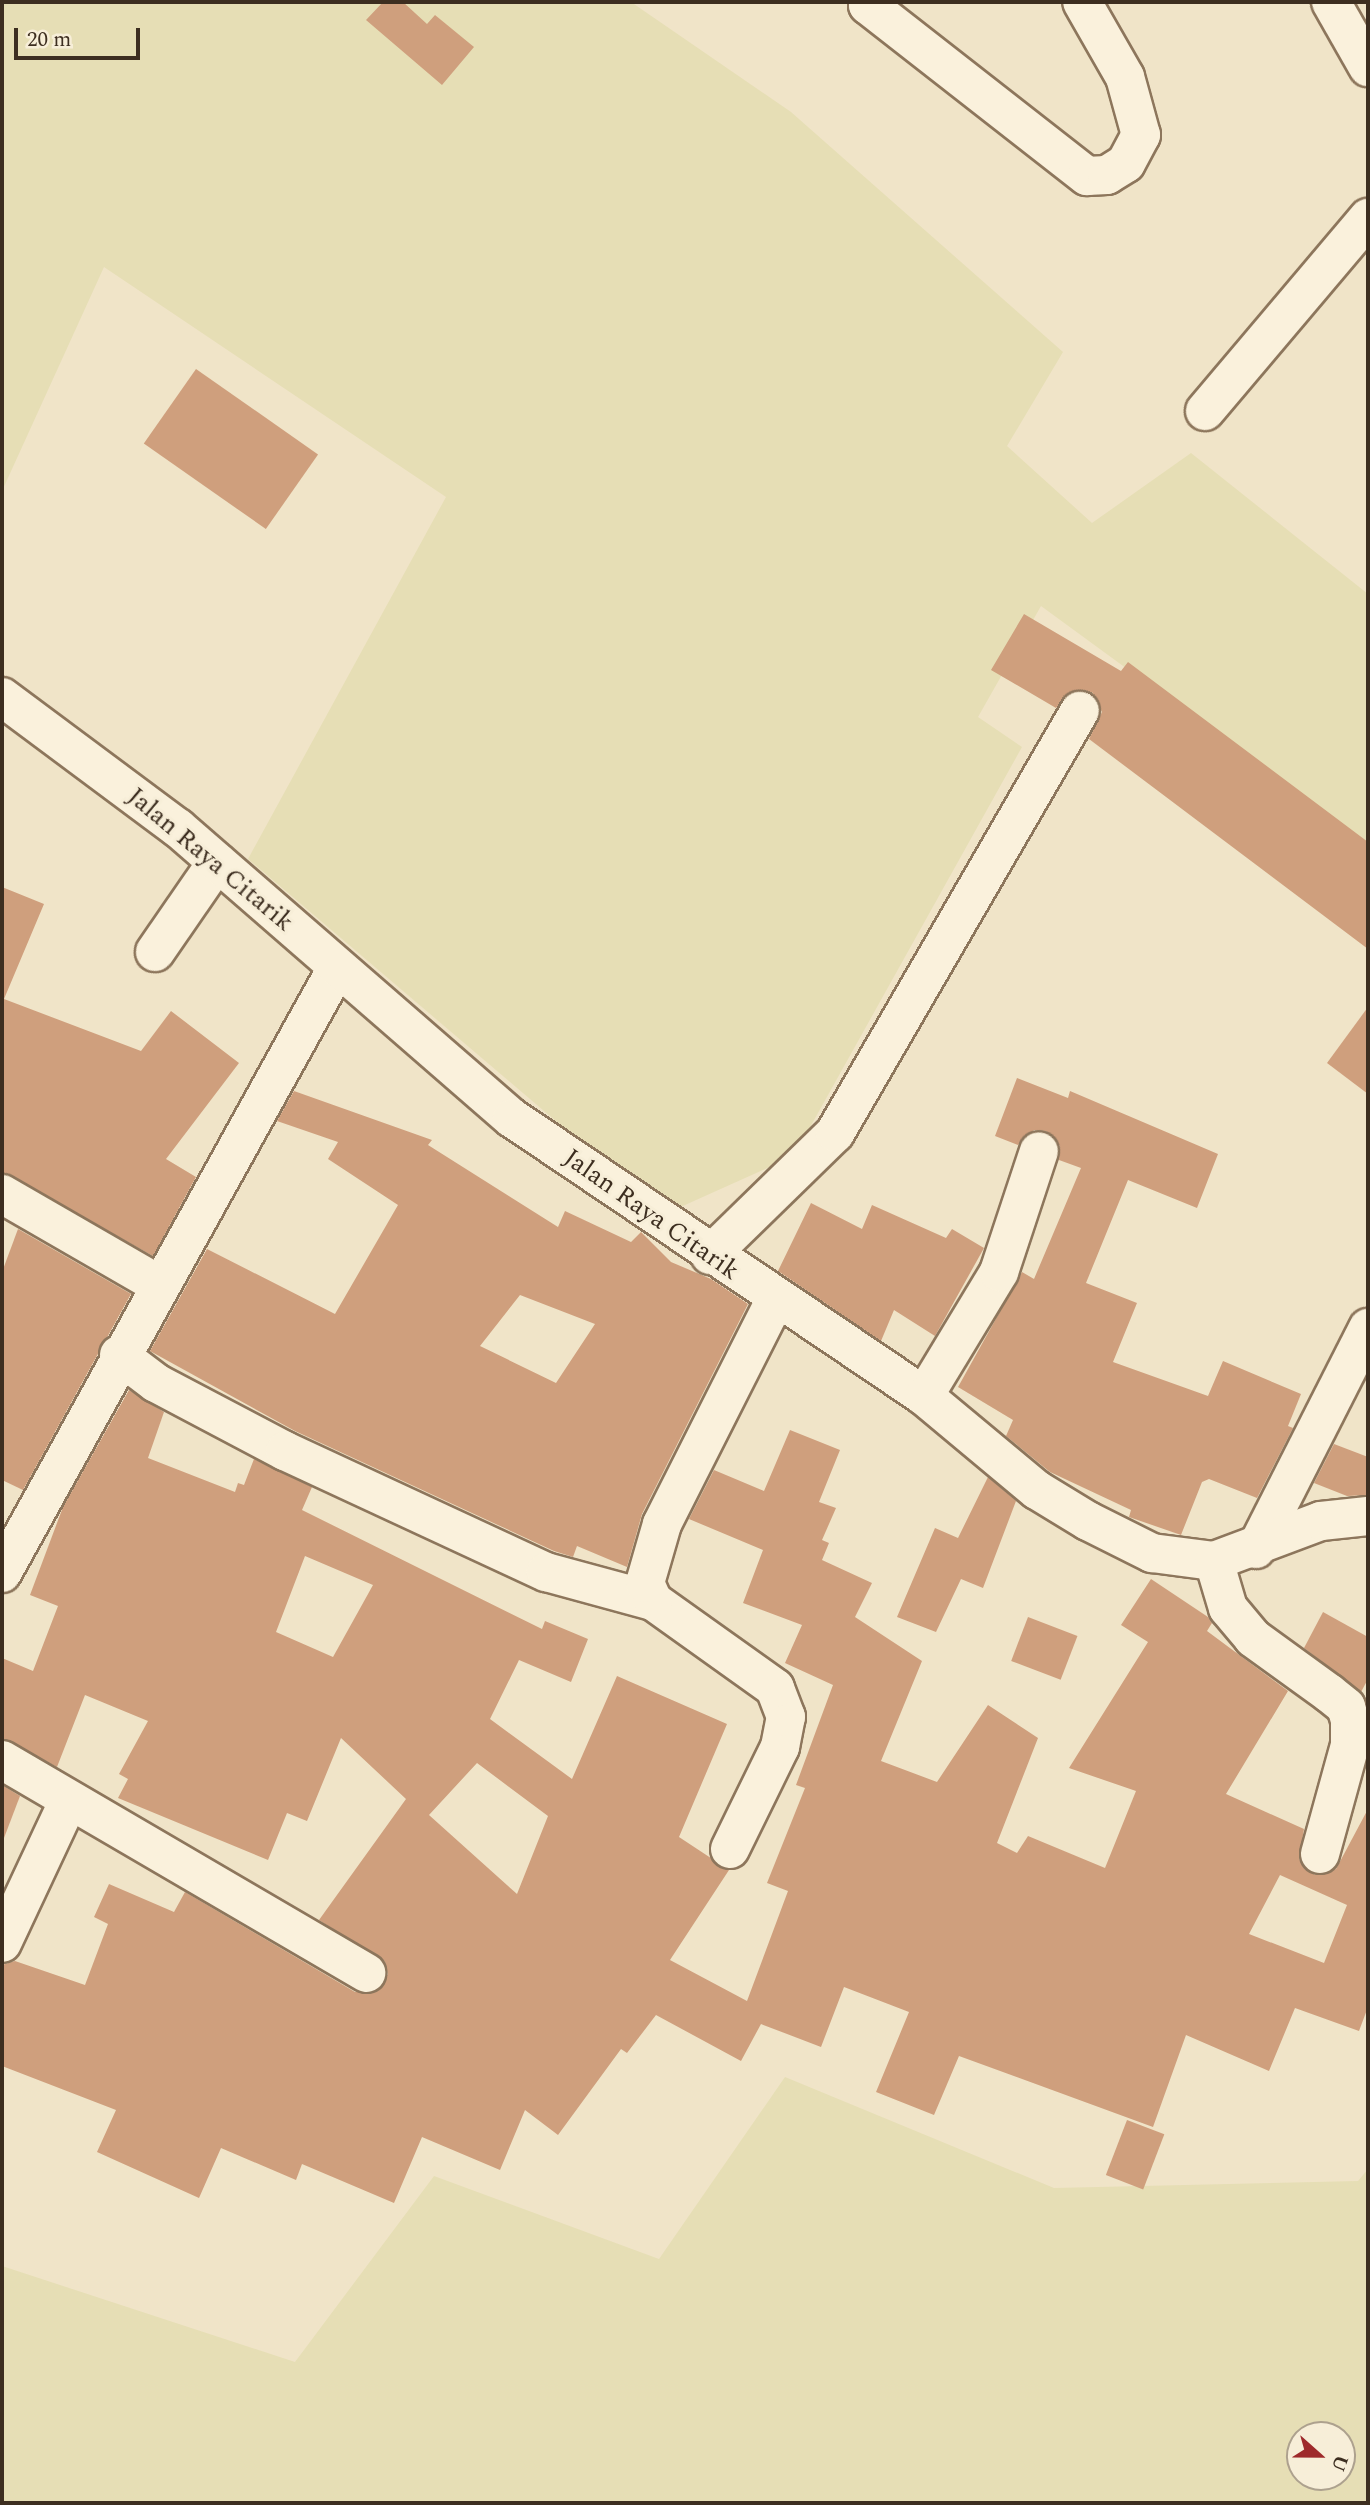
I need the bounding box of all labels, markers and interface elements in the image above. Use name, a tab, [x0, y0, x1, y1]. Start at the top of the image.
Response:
scale bar	[18, 14, 144, 58]
text: 20 m	[27, 24, 71, 56]
street label: Jalan Raya Citarik	[120, 781, 300, 939]
street label: Jalan Raya Citarik	[557, 1143, 745, 1287]
north arrow	[1286, 2421, 1356, 2491]
text: U	[1323, 2450, 1356, 2476]

